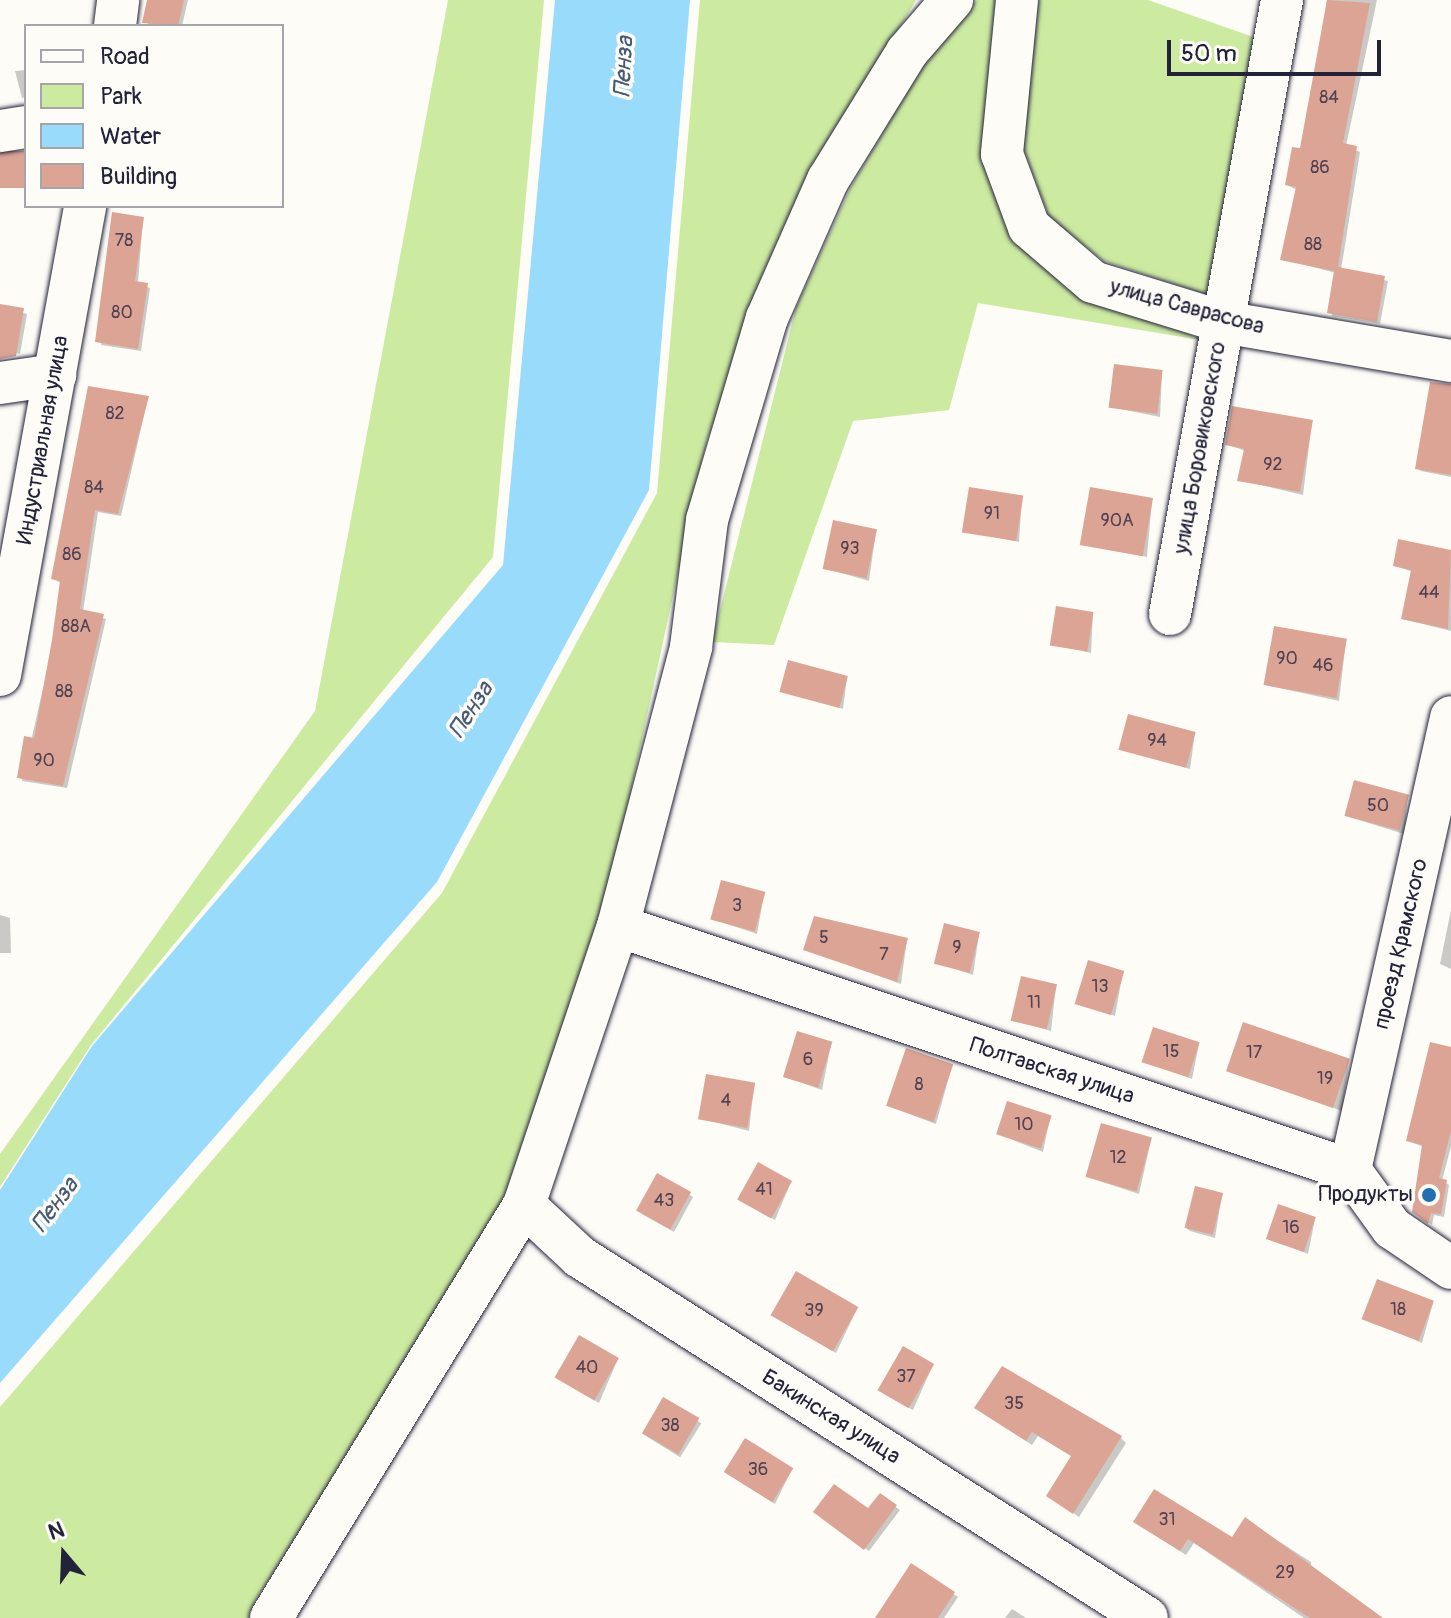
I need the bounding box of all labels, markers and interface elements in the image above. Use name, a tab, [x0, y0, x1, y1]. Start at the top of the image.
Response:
legend	[24, 24, 284, 208]
scale bar	[1171, 24, 1385, 74]
water label: Пенза	[608, 36, 640, 98]
text: 50 m	[1181, 39, 1237, 68]
text: Road	[100, 42, 150, 71]
text: Park	[100, 82, 142, 111]
house number: 84	[1319, 87, 1339, 109]
text: Water	[100, 122, 161, 151]
house number: 86	[1310, 157, 1330, 179]
text: Building	[100, 162, 177, 191]
house number: 78	[115, 230, 133, 252]
house number: 88	[1304, 234, 1322, 256]
street label: улица Саврасова	[1107, 274, 1267, 340]
house number: 80	[111, 302, 133, 324]
street label: Индустриальная улица	[12, 333, 74, 547]
street label: улица Боровиковского	[1168, 340, 1232, 556]
house number: 82	[105, 403, 125, 425]
house number: 92	[1263, 454, 1283, 476]
house number: 84	[84, 477, 104, 499]
house number: 91	[984, 503, 1000, 525]
house number: 90А	[1100, 510, 1134, 532]
house number: 93	[840, 538, 860, 560]
house number: 86	[62, 544, 82, 566]
house number: 44	[1419, 582, 1439, 604]
house number: 88А	[61, 616, 91, 638]
house number: 90	[1276, 648, 1298, 670]
house number: 46	[1313, 655, 1333, 677]
water label: Пенза	[442, 677, 500, 743]
house number: 88	[55, 681, 73, 703]
house number: 94	[1147, 730, 1167, 752]
house number: 90	[33, 750, 55, 772]
house number: 50	[1367, 795, 1389, 817]
street label: проезд Крамского	[1369, 856, 1433, 1032]
house number: 3	[732, 895, 742, 917]
house number: 5	[819, 927, 829, 949]
house number: 9	[952, 937, 962, 959]
house number: 7	[879, 944, 889, 966]
house number: 13	[1091, 976, 1109, 998]
house number: 11	[1027, 992, 1041, 1014]
street label: Полтавская улица	[966, 1032, 1138, 1110]
house number: 15	[1163, 1041, 1179, 1063]
house number: 17	[1246, 1042, 1262, 1064]
house number: 6	[803, 1049, 813, 1071]
house number: 19	[1317, 1068, 1333, 1090]
house number: 8	[914, 1074, 924, 1096]
house number: 4	[721, 1090, 731, 1112]
house number: 10	[1014, 1114, 1034, 1136]
house number: 12	[1109, 1147, 1127, 1169]
water label: Пенза	[25, 1172, 85, 1238]
house number: 41	[755, 1179, 773, 1201]
place label: Продукты	[1318, 1182, 1413, 1208]
marker: Продукты	[1420, 1186, 1438, 1204]
house number: 43	[654, 1190, 674, 1212]
house number: 16	[1282, 1217, 1300, 1239]
house number: 18	[1390, 1299, 1406, 1321]
house number: 39	[804, 1300, 824, 1322]
house number: 40	[576, 1357, 598, 1379]
street label: Бакинская улица	[757, 1364, 905, 1470]
house number: 37	[896, 1366, 916, 1388]
house number: 35	[1004, 1393, 1024, 1415]
house number: 38	[660, 1415, 680, 1437]
house number: 36	[748, 1459, 768, 1481]
house number: 31	[1158, 1509, 1176, 1531]
north arrow	[24, 1514, 104, 1594]
text: N	[45, 1516, 68, 1547]
house number: 29	[1275, 1562, 1295, 1584]

